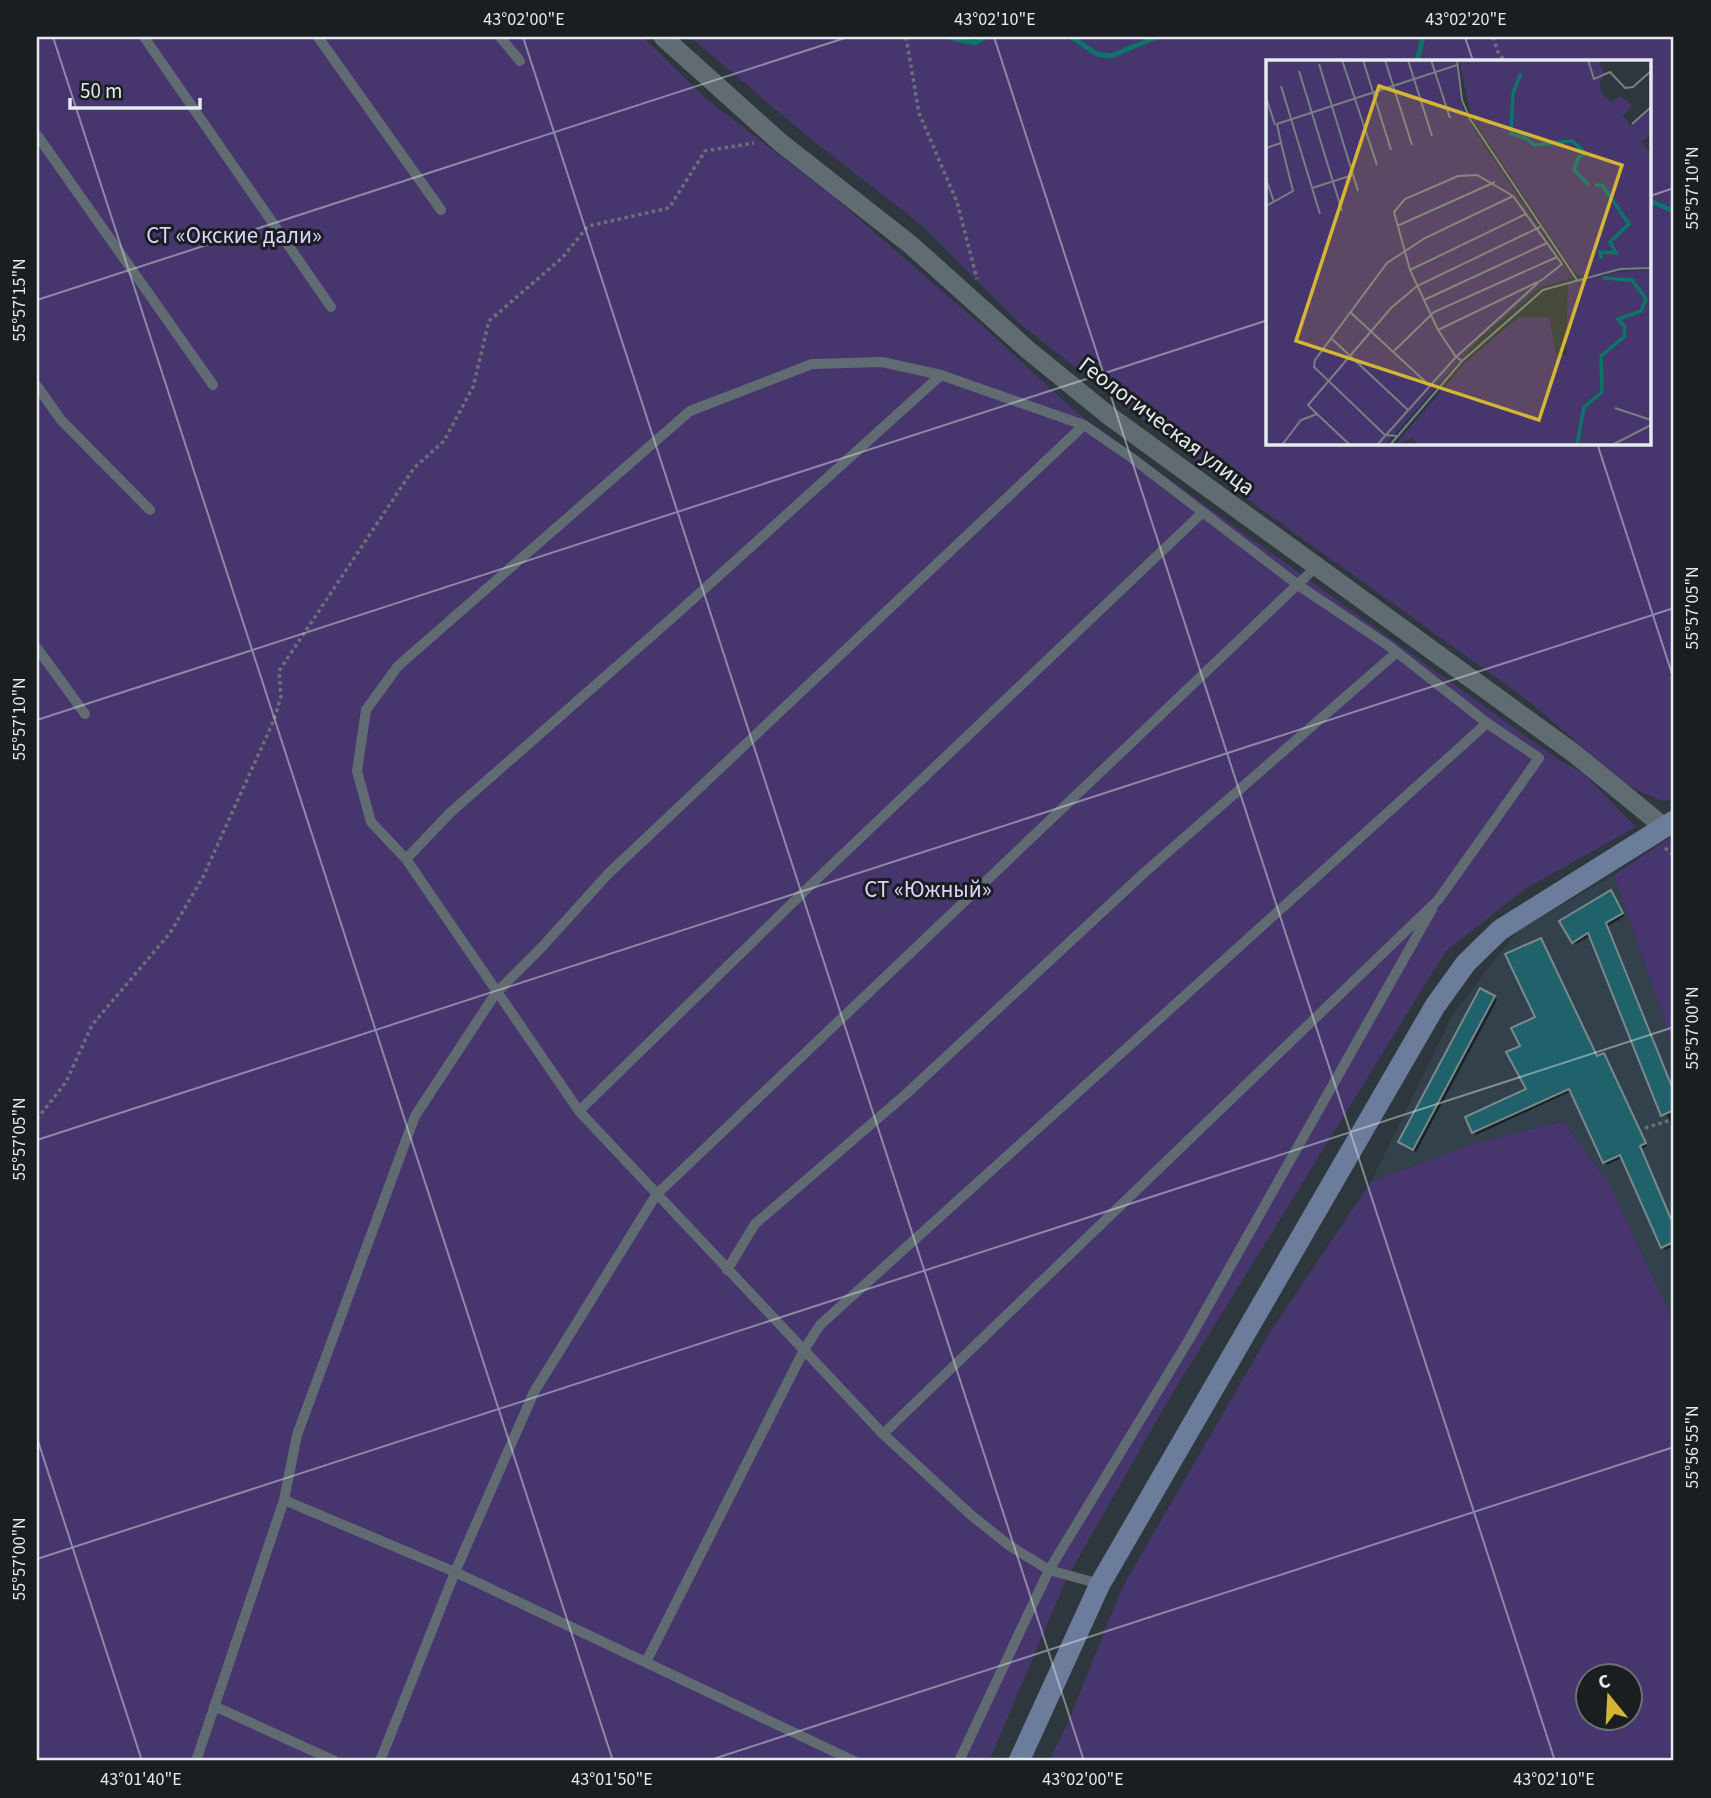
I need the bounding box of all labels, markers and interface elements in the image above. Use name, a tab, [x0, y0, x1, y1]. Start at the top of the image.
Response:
text: 43°02'00"E	[483, 7, 565, 32]
text: 43°02'10"E	[954, 7, 1036, 32]
text: 43°02'20"E	[1425, 7, 1507, 32]
inset map	[1266, 60, 1652, 444]
scale bar	[70, 66, 200, 110]
text: 50 m	[80, 76, 122, 106]
text: 55°57'10"N	[1680, 146, 1705, 230]
park label: СТ «Окские дали»	[146, 219, 322, 252]
text: 55°57'15"N	[7, 258, 32, 342]
street label: Геологическая улица	[1072, 349, 1262, 503]
text: 55°57'05"N	[1680, 566, 1705, 650]
text: 55°57'10"N	[7, 677, 32, 761]
park label: СТ «Южный»	[864, 873, 992, 906]
text: 55°57'00"N	[1680, 986, 1705, 1070]
text: 55°57'05"N	[7, 1097, 32, 1181]
text: 55°56'55"N	[1680, 1405, 1705, 1489]
text: 55°57'00"N	[7, 1517, 32, 1601]
north arrow	[1574, 1661, 1644, 1731]
text: С	[1595, 1668, 1614, 1697]
text: 43°01'40"E	[100, 1767, 182, 1792]
text: 43°01'50"E	[571, 1767, 653, 1792]
text: 43°02'00"E	[1042, 1767, 1124, 1792]
text: 43°02'10"E	[1513, 1767, 1595, 1792]

